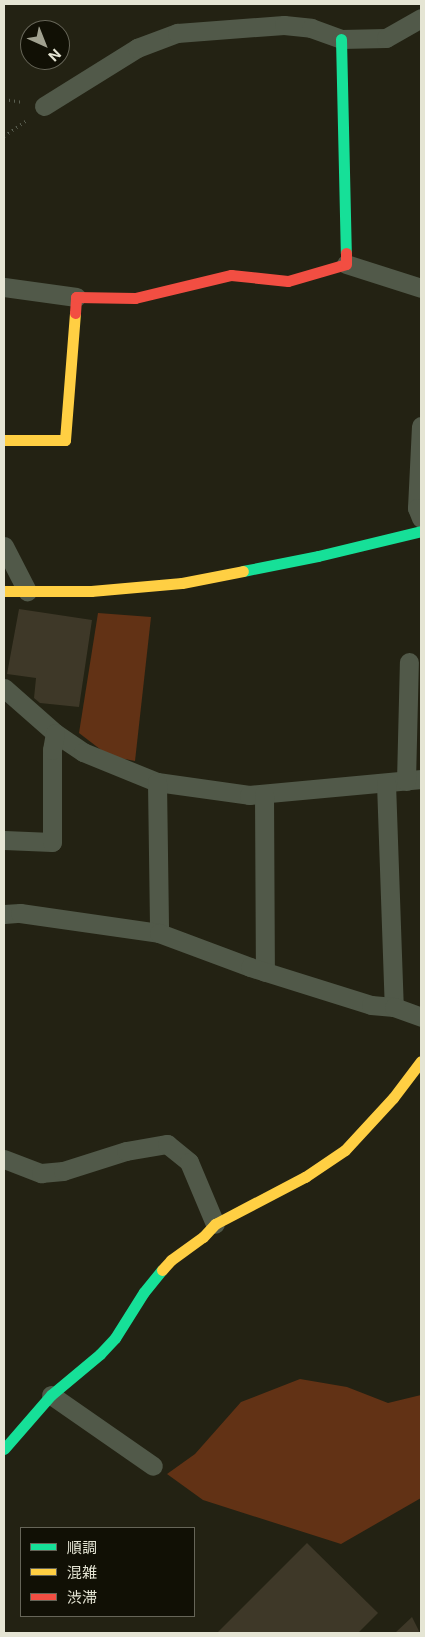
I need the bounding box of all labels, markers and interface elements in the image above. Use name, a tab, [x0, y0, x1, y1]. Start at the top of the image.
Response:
north arrow	[20, 20, 70, 70]
text: N	[45, 46, 65, 65]
legend	[20, 1527, 195, 1617]
text: 順調	[67, 1538, 97, 1557]
text: 混雑	[67, 1563, 97, 1582]
text: 渋滞	[67, 1588, 97, 1607]

